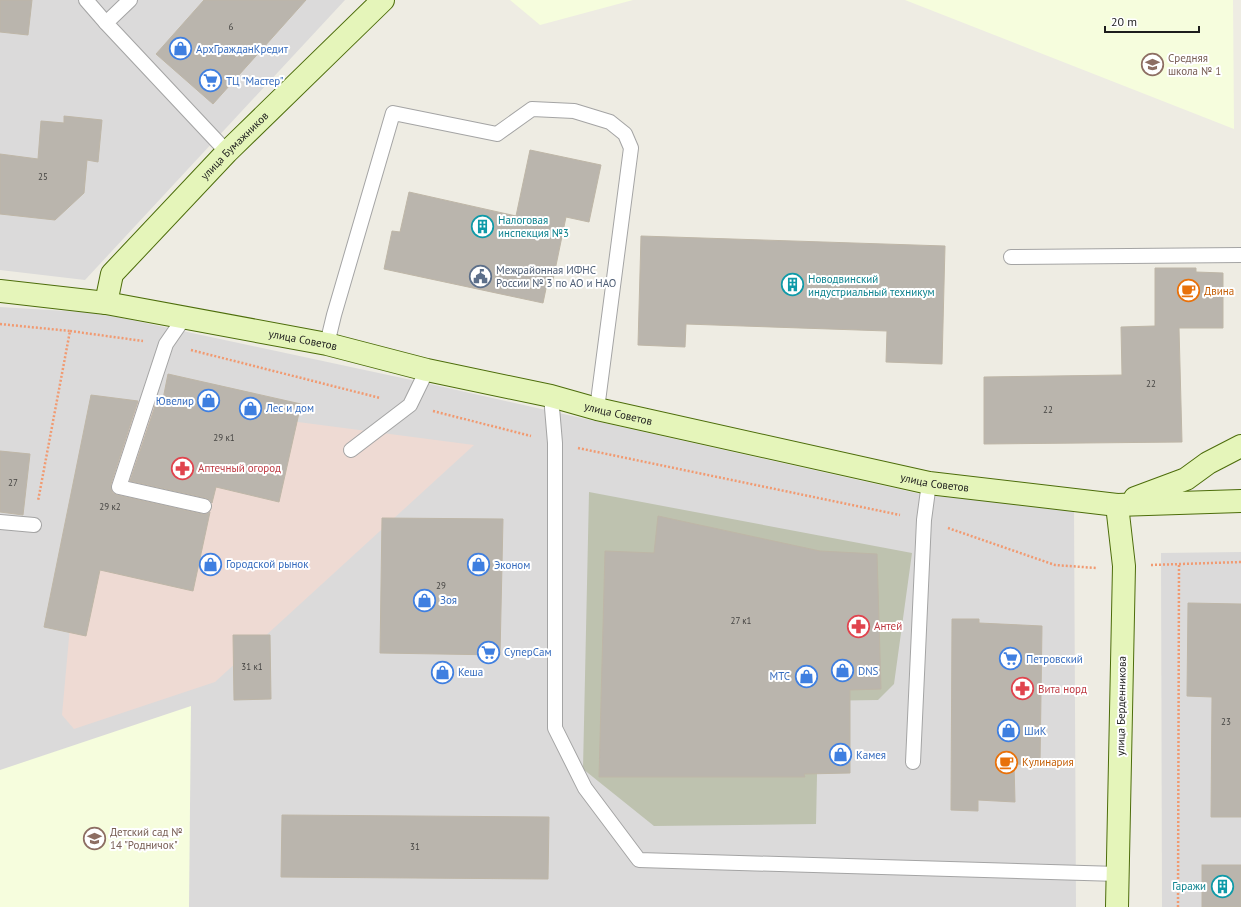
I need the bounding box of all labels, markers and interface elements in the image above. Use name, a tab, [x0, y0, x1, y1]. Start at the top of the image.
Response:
scale bar	[1105, 8, 1199, 34]
text: 20 m	[1111, 14, 1137, 29]
house number: 6	[229, 21, 234, 32]
shop icon: АрхГражданКредит	[168, 36, 194, 62]
place label: АрхГражданКредит	[196, 42, 289, 56]
school or university icon: Средняя школа № 1	[1139, 51, 1165, 77]
place label: Средняя школа № 1	[1168, 51, 1221, 78]
supermarket icon: ТЦ "Мастер"	[197, 68, 223, 94]
place label: ТЦ "Мастер"	[226, 74, 284, 88]
street label: улица Бумажников	[198, 109, 271, 183]
house number: 25	[38, 171, 48, 182]
building icon: Налоговая инспекция №3	[470, 213, 496, 239]
place label: Налоговая инспекция №3	[498, 213, 569, 240]
public building icon: Межрайонная ИФНС России № 3 по АО и НАО	[468, 263, 494, 289]
place label: Межрайонная ИФНС России № 3 по АО и НАО	[496, 263, 616, 290]
building icon: Новодвинский индустриальный техникум	[779, 272, 805, 298]
place label: Новодвинский индустриальный техникум	[808, 272, 935, 299]
cafe icon: Двина	[1176, 278, 1202, 304]
place label: Двина	[1204, 284, 1234, 298]
street label: улица Советов	[268, 326, 339, 353]
house number: 22	[1146, 378, 1156, 389]
shop icon: Ювелир	[196, 388, 222, 414]
place label: Ювелир	[156, 394, 194, 408]
shop icon: Лес и дом	[238, 395, 264, 421]
street label: улица Советов	[583, 399, 654, 428]
place label: Лес и дом	[265, 401, 314, 415]
house number: 22	[1043, 404, 1053, 415]
house number: 29 к1	[213, 432, 235, 443]
pharmacy icon: Аптечный огород	[170, 455, 196, 481]
place label: Аптечный огород	[198, 461, 281, 475]
street label: улица Советов	[899, 470, 970, 495]
house number: 27	[8, 477, 18, 488]
house number: 29 к2	[99, 501, 121, 512]
shop icon: Городской рынок	[197, 551, 223, 577]
shop icon: Эконом	[466, 552, 492, 578]
place label: Городской рынок	[226, 557, 309, 571]
place label: Эконом	[494, 558, 530, 572]
house number: 29	[436, 580, 446, 591]
shop icon: Зоя	[411, 587, 437, 613]
place label: Зоя	[440, 593, 457, 607]
pharmacy icon: Антей	[845, 613, 871, 639]
house number: 27 к1	[731, 615, 752, 626]
place label: Антей	[874, 619, 902, 633]
supermarket icon: СуперСам	[476, 639, 502, 665]
place label: СуперСам	[504, 645, 552, 659]
supermarket icon: Петровский	[997, 646, 1023, 672]
place label: Петровский	[1026, 652, 1083, 666]
street label: улица Берденникова	[1113, 656, 1129, 756]
shop icon: DNS	[830, 658, 856, 684]
shop icon: Кеша	[429, 659, 455, 685]
house number: 31 к1	[241, 661, 263, 672]
shop icon: МТС	[793, 663, 819, 689]
place label: DNS	[858, 664, 879, 678]
place label: Кеша	[458, 665, 483, 679]
place label: МТС	[769, 669, 790, 683]
pharmacy icon: Вита норд	[1009, 676, 1035, 702]
place label: Вита норд	[1038, 682, 1087, 696]
house number: 23	[1221, 716, 1231, 727]
shop icon: ШиК	[995, 718, 1021, 744]
place label: ШиК	[1024, 724, 1047, 738]
shop icon: Камея	[828, 742, 854, 768]
place label: Камея	[856, 748, 886, 762]
cafe icon: Кулинария	[994, 749, 1020, 775]
place label: Кулинария	[1022, 755, 1074, 769]
school or university icon: Детский сад № 14 "Родничок"	[82, 825, 108, 851]
place label: Детский сад № 14 "Родничок"	[110, 825, 183, 852]
house number: 31	[410, 841, 420, 852]
building icon: Гаражи	[1209, 873, 1235, 899]
place label: Гаражи	[1172, 879, 1206, 893]

